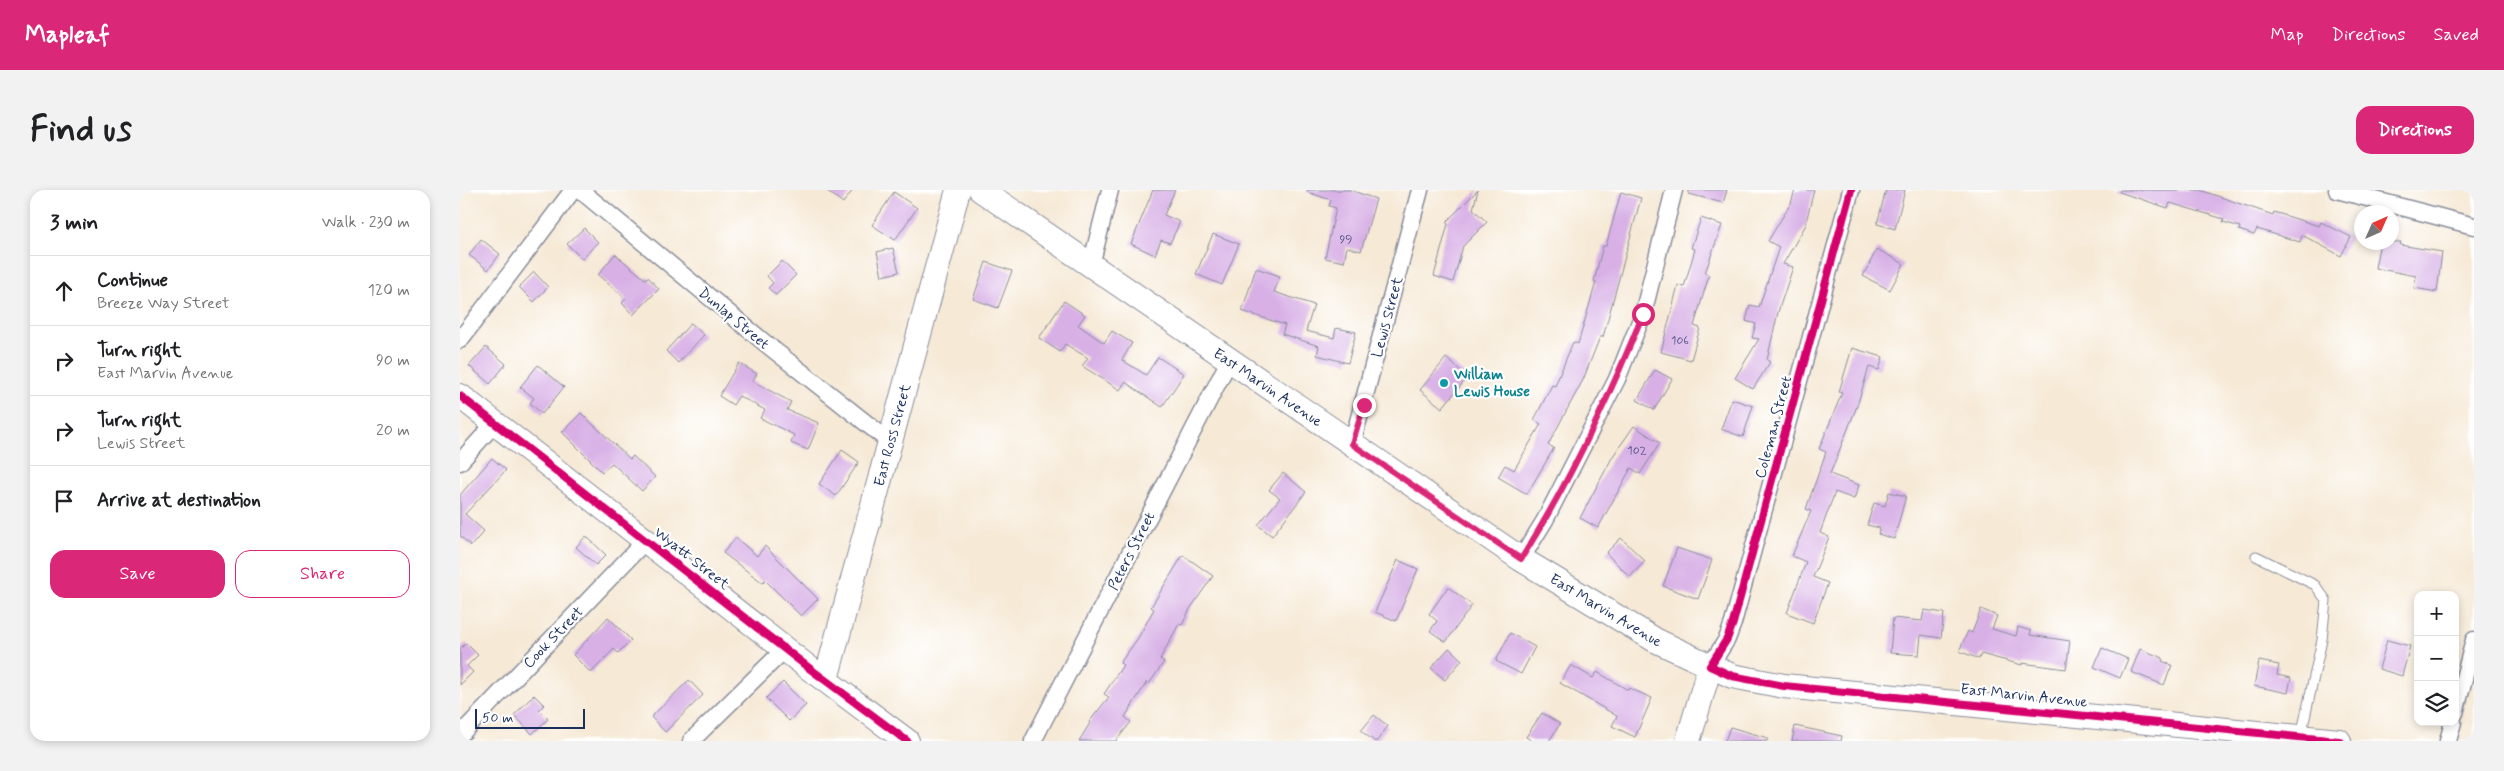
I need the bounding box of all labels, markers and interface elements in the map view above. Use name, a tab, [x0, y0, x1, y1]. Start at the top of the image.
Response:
text: Mapleaf	[25, 20, 110, 51]
text: Map	[2271, 23, 2304, 47]
text: Directions	[2332, 23, 2406, 47]
text: Saved	[2434, 23, 2479, 47]
button: Directions	[2356, 106, 2474, 154]
text: Find us	[30, 107, 132, 153]
north arrow	[2354, 205, 2399, 250]
text: 3 min	[50, 209, 98, 237]
text: Walk · 230 m	[322, 212, 410, 233]
house number: 99	[1339, 232, 1353, 248]
text: Continue	[97, 268, 168, 293]
street label: Lewis Street	[1368, 275, 1408, 360]
icon: ahead	[50, 277, 78, 305]
text: 120 m	[368, 280, 410, 301]
street label: Dunlap Street	[694, 283, 773, 355]
text: Breeze Way Street	[97, 293, 230, 314]
route start	[1632, 303, 1655, 326]
house number: 106	[1671, 333, 1689, 349]
text: Turn right	[97, 338, 181, 363]
street label: East Marvin Avenue	[1209, 344, 1326, 432]
icon: right	[50, 347, 78, 375]
text: 90 m	[376, 350, 410, 371]
text: East Marvin Avenue	[97, 363, 233, 384]
place label: William Lewis House	[1453, 365, 1530, 402]
street label: Coleman Street	[1751, 373, 1797, 481]
marker: William Lewis House	[1438, 377, 1450, 389]
street label: East Ross Street	[870, 382, 916, 489]
route end	[1353, 394, 1376, 417]
text: Turn right	[97, 408, 181, 433]
icon: right	[50, 417, 78, 445]
text: 20 m	[376, 420, 410, 441]
text: Lewis Street	[97, 433, 185, 454]
house number: 102	[1627, 443, 1647, 459]
icon: arrive	[50, 487, 78, 515]
text: Arrive at destination	[97, 488, 261, 513]
street label: Peters Street	[1104, 509, 1160, 594]
street label: Wyatt Street	[649, 523, 733, 595]
button: Save	[50, 550, 225, 598]
button: Share	[235, 550, 410, 598]
street label: East Marvin Avenue	[1546, 569, 1665, 652]
map controls	[2414, 591, 2459, 726]
button: +	[2414, 591, 2459, 636]
street label: Cook Street	[519, 602, 588, 673]
button: −	[2414, 636, 2459, 681]
street label: East Marvin Avenue	[1959, 679, 2088, 713]
button: layers	[2414, 681, 2459, 726]
scale bar	[475, 706, 585, 729]
text: 50 m	[482, 709, 513, 727]

